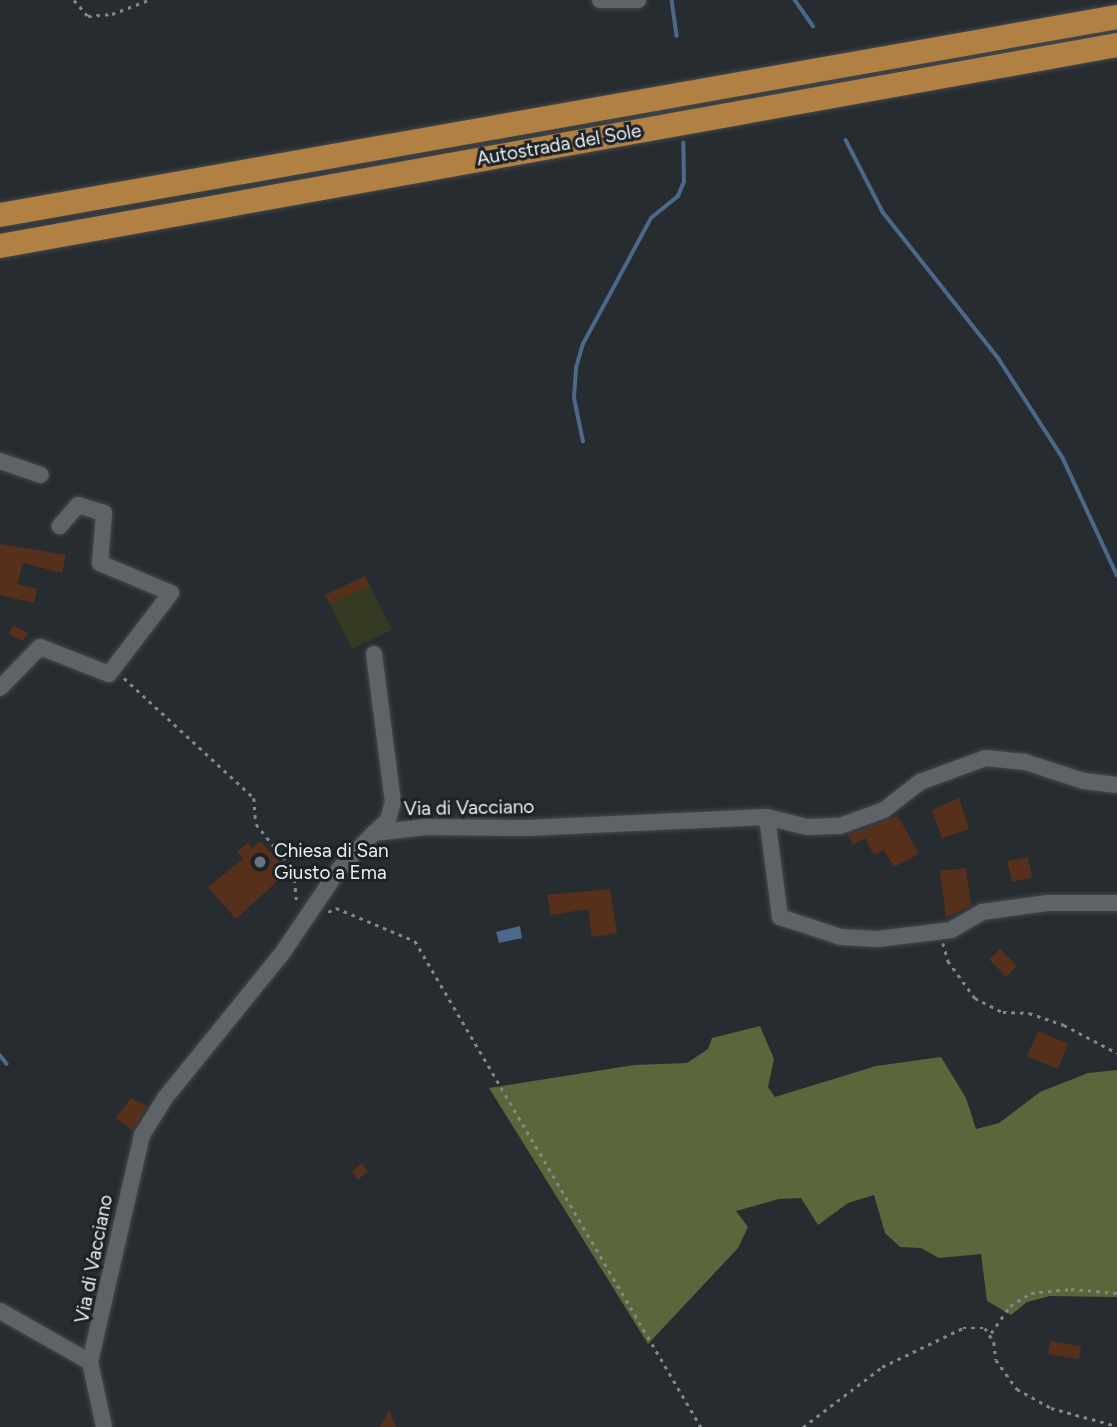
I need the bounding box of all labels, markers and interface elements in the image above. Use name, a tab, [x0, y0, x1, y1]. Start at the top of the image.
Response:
street label: Autostrada del Sole	[475, 119, 643, 171]
street label: Via di Vacciano	[404, 795, 534, 821]
place label: Chiesa di San Giusto a Ema	[274, 840, 389, 884]
marker: Chiesa di San Giusto a Ema	[252, 854, 268, 870]
street label: Via di Vacciano	[70, 1193, 118, 1325]

